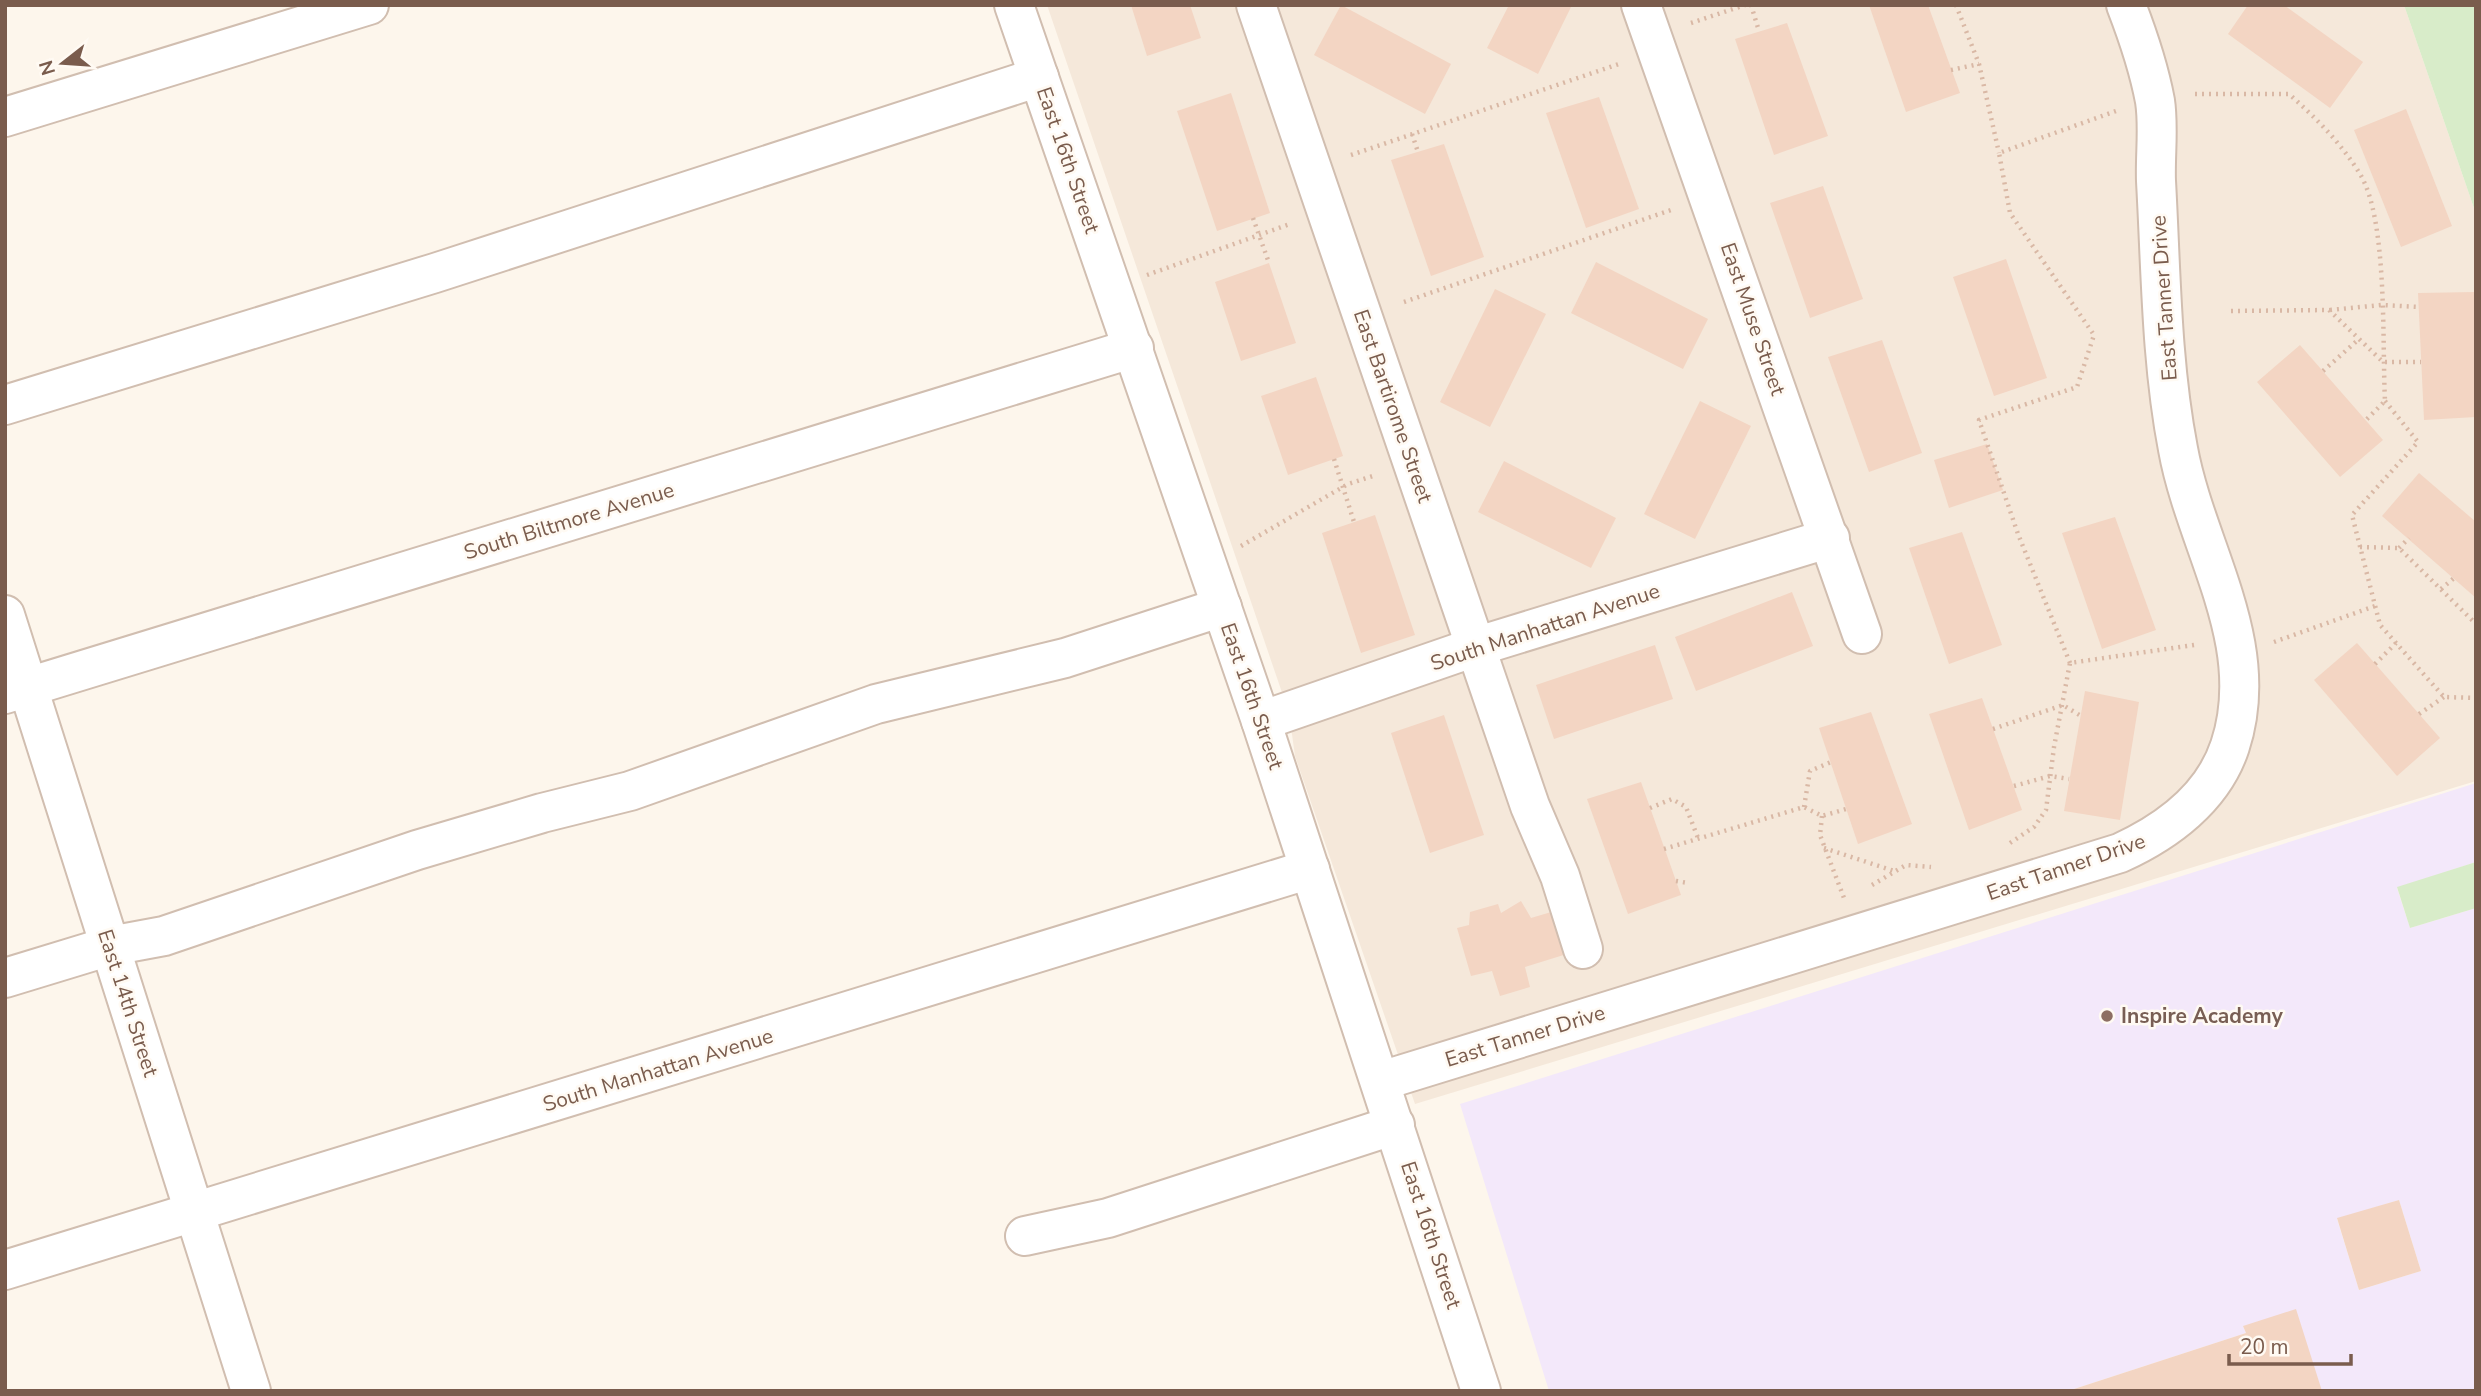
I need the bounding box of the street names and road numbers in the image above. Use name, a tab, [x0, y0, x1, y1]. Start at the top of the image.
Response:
street label: East 16th Street	[1030, 83, 1106, 238]
street label: East Tanner Drive	[2144, 214, 2184, 382]
street label: East Muse Street	[1714, 239, 1792, 400]
street label: East Bartirome Street	[1347, 306, 1439, 507]
street label: South Biltmore Avenue	[460, 476, 678, 566]
street label: South Manhattan Avenue	[1427, 577, 1663, 677]
street label: East 16th Street	[1214, 619, 1290, 774]
street label: East Tanner Drive	[1983, 827, 2149, 907]
street label: East 14th Street	[91, 926, 165, 1081]
street label: East Tanner Drive	[1442, 998, 1608, 1074]
street label: South Manhattan Avenue	[539, 1022, 777, 1118]
street label: East 16th Street	[1394, 1158, 1468, 1313]

